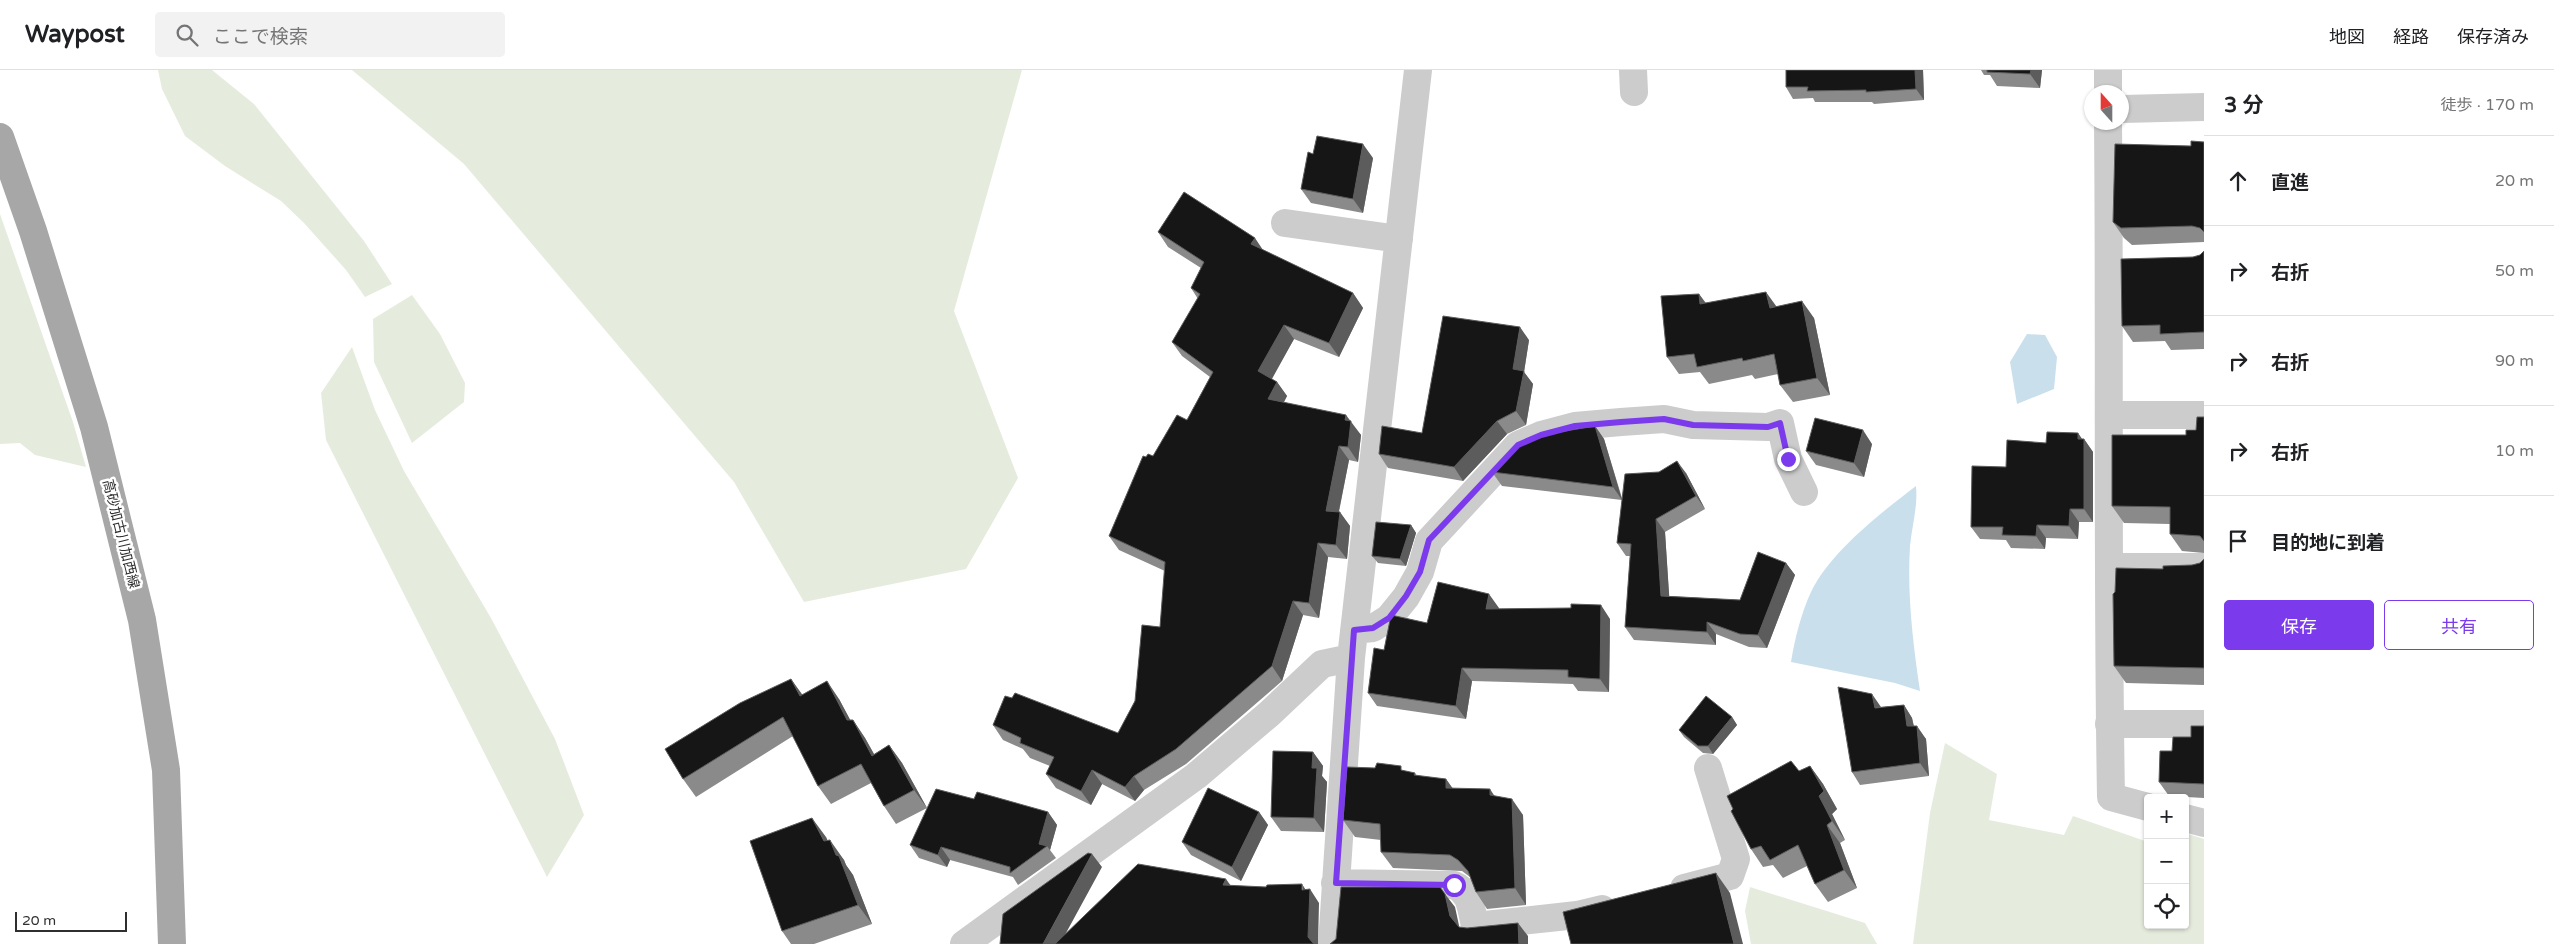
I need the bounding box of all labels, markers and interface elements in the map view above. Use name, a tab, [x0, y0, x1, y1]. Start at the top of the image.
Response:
search box	[155, 12, 505, 57]
text: Waypost	[25, 20, 125, 49]
icon: search	[173, 21, 201, 49]
text: ここで検索	[213, 26, 308, 48]
text: 地図	[2329, 26, 2365, 48]
text: 経路	[2393, 26, 2429, 48]
text: 保存済み	[2457, 26, 2529, 48]
north arrow	[2084, 85, 2129, 130]
text: 3 分	[2224, 93, 2264, 118]
text: 徒歩 · 170 m	[2441, 95, 2534, 115]
icon: ahead	[2224, 167, 2252, 195]
text: 20 m	[2495, 171, 2534, 191]
text: 直進	[2271, 172, 2309, 194]
icon: right	[2224, 257, 2252, 285]
text: 50 m	[2495, 261, 2534, 281]
text: 右折	[2271, 262, 2309, 284]
icon: right	[2224, 347, 2252, 375]
text: 90 m	[2495, 351, 2534, 371]
text: 右折	[2271, 352, 2309, 374]
icon: right	[2224, 437, 2252, 465]
text: 10 m	[2495, 441, 2534, 461]
text: 右折	[2271, 442, 2309, 464]
route end	[1777, 448, 1800, 471]
street label: 高砂加古川加西線	[99, 478, 143, 590]
icon: arrive	[2224, 527, 2252, 555]
text: 目的地に到着	[2271, 532, 2385, 554]
button: 保存	[2224, 600, 2374, 650]
button: 共有	[2384, 600, 2534, 650]
map controls	[2144, 794, 2189, 929]
button: +	[2144, 794, 2189, 839]
button: −	[2144, 839, 2189, 884]
route start	[1443, 874, 1466, 897]
button: locate	[2144, 884, 2189, 929]
scale bar	[15, 909, 128, 932]
text: 20 m	[22, 912, 56, 929]

